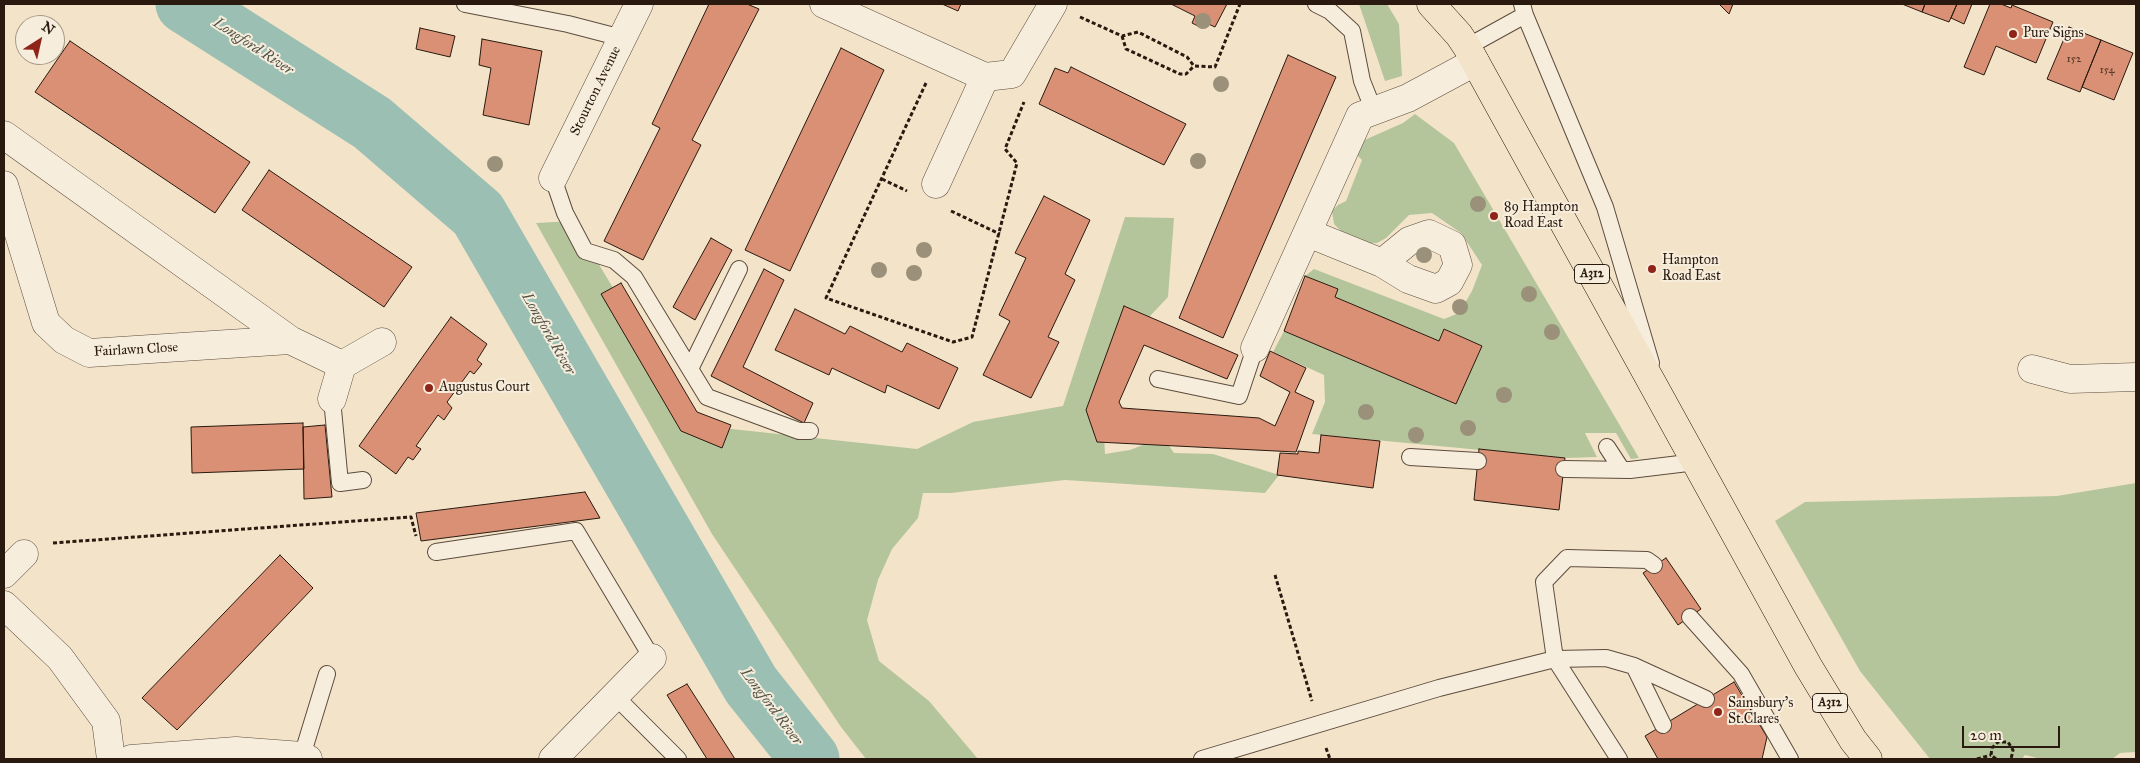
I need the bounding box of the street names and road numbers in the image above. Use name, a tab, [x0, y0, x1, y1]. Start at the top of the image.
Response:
street label: Stourton Avenue	[567, 43, 625, 139]
road number: A312	[1574, 264, 1610, 284]
street label: Fairlawn Close	[93, 339, 179, 361]
road number: A312	[1812, 694, 1848, 712]

